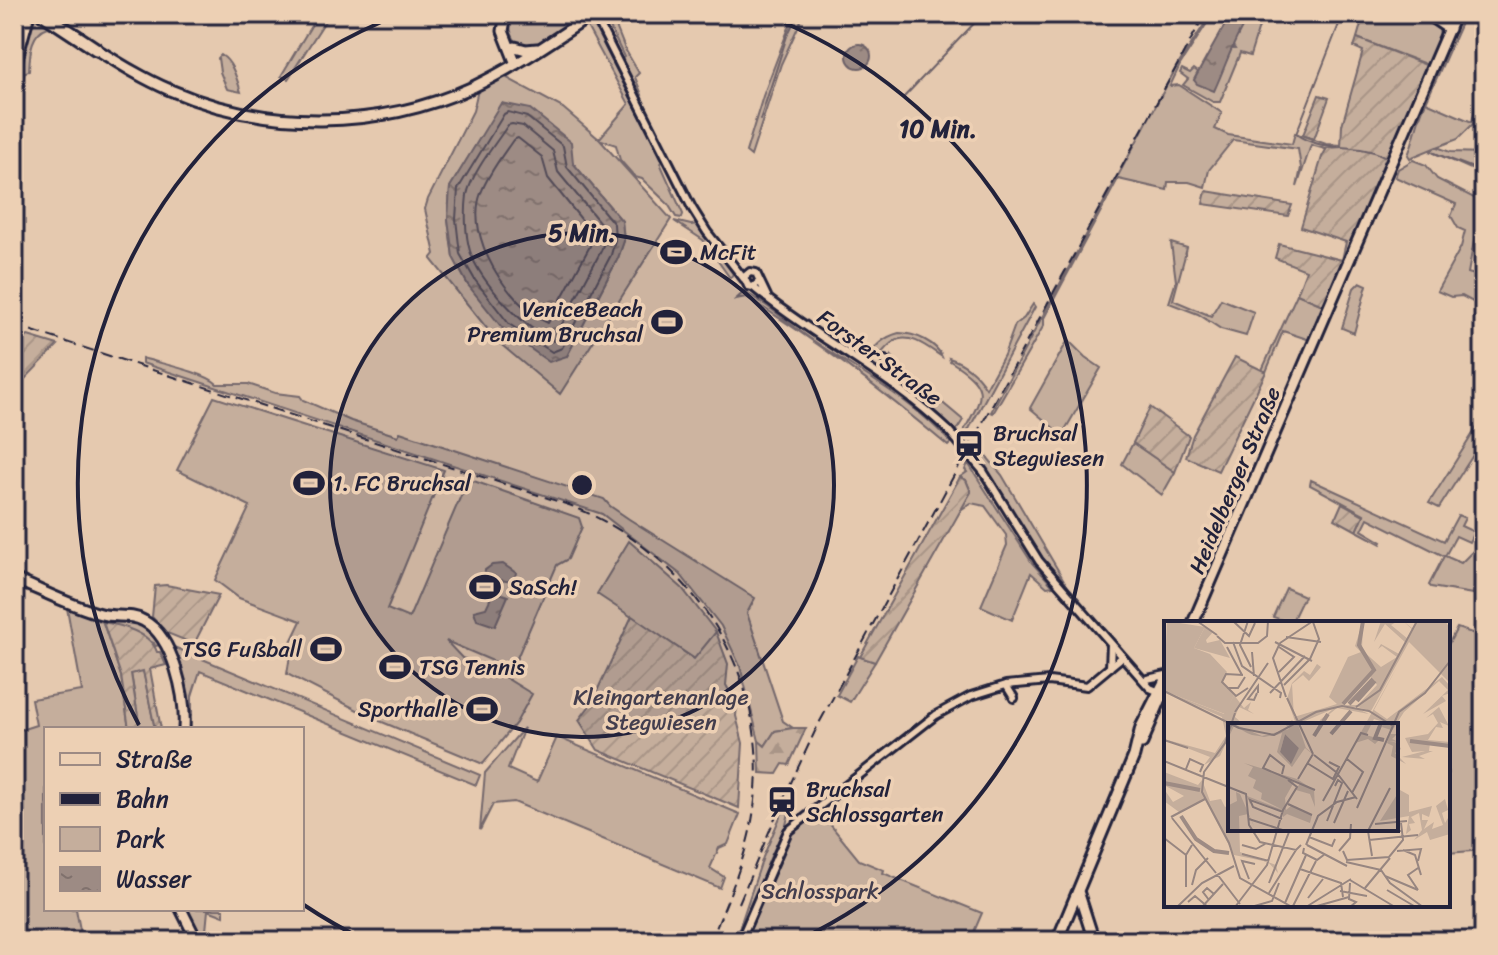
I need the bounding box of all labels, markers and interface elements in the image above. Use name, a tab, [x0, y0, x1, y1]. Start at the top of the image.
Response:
text: 10 Min.	[899, 108, 977, 150]
text: 5 Min.	[548, 212, 616, 254]
place label: McFit	[700, 233, 757, 272]
sports icon: McFit	[659, 235, 693, 269]
place label: VeniceBeach Premium Bruchsal	[467, 290, 644, 354]
street label: Forster Straße	[809, 298, 951, 416]
sports icon: VeniceBeach Premium Bruchsal	[650, 305, 684, 339]
street label: Heidelberger Straße	[1177, 380, 1292, 580]
place label: Bruchsal Stegwiesen	[993, 414, 1104, 478]
station icon: Bruchsal Stegwiesen	[952, 429, 986, 463]
place label: 1. FC Bruchsal	[333, 464, 472, 503]
sports icon: 1. FC Bruchsal	[292, 466, 326, 500]
centre of rings	[568, 471, 596, 499]
place label: SaSch!	[509, 568, 577, 607]
sports icon: SaSch!	[468, 570, 502, 604]
inset map	[1164, 621, 1450, 907]
place label: TSG Fußball	[182, 630, 303, 669]
sports icon: TSG Fußball	[309, 632, 343, 666]
place label: TSG Tennis	[419, 648, 525, 687]
sports icon: TSG Tennis	[378, 650, 412, 684]
park label: Kleingartenanlage Stegwiesen	[573, 678, 749, 742]
place label: Sporthalle	[358, 690, 458, 729]
sports icon: Sporthalle	[465, 692, 499, 726]
legend	[44, 727, 304, 911]
text: Straße	[116, 738, 192, 780]
place label: Bruchsal Schlossgarten	[806, 770, 943, 834]
text: Bahn	[116, 778, 169, 820]
station icon: Bruchsal Schlossgarten	[765, 785, 799, 819]
text: Park	[116, 818, 165, 860]
text: Wasser	[116, 858, 192, 900]
park label: Schlosspark	[761, 872, 879, 911]

